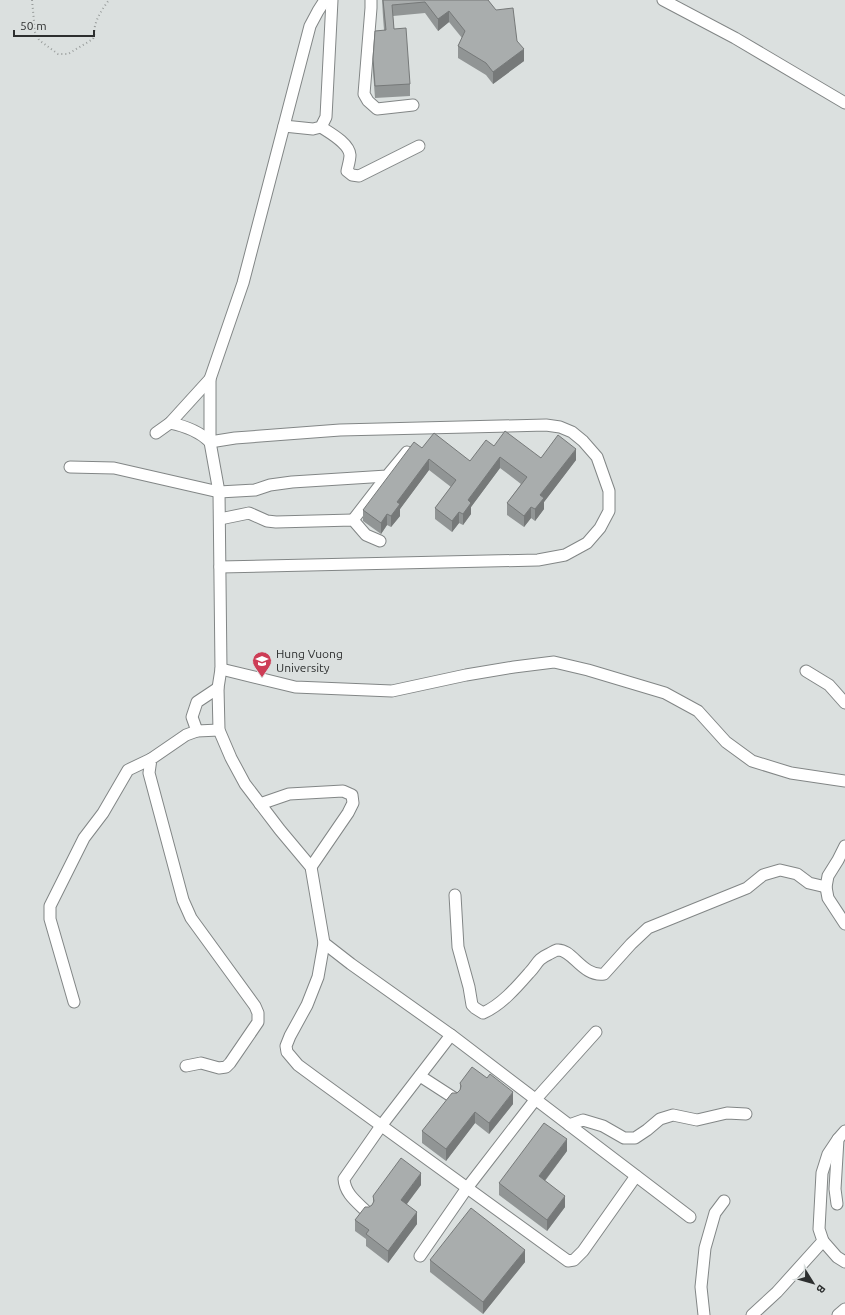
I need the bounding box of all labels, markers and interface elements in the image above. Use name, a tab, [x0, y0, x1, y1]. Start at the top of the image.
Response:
scale bar	[14, 12, 94, 38]
text: 50 m	[20, 19, 47, 32]
place label: Hung Vuong University	[276, 647, 343, 674]
school or university icon: Hung Vuong University	[251, 650, 273, 678]
north arrow	[793, 1263, 833, 1303]
text: B	[814, 1282, 828, 1296]

